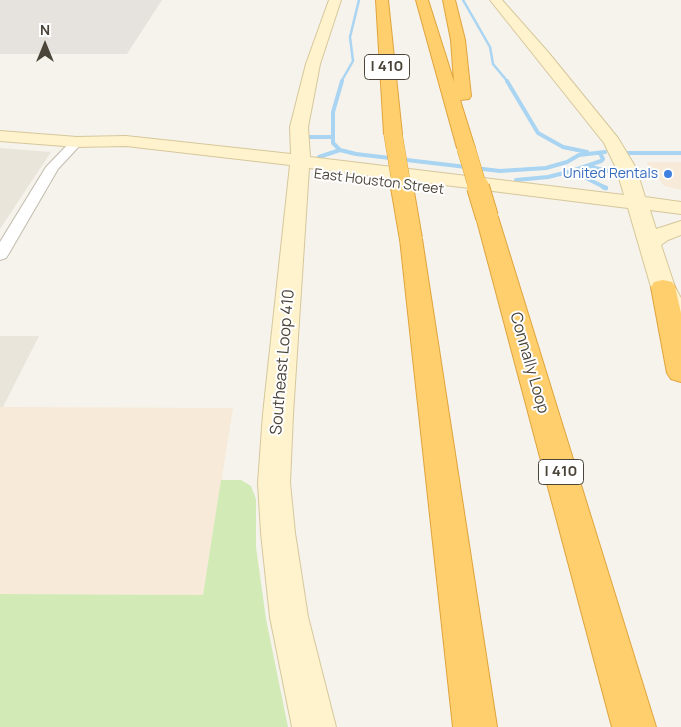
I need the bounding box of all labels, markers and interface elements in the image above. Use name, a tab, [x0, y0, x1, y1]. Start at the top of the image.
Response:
north arrow	[20, 20, 70, 70]
text: N	[40, 20, 50, 39]
road number: I 410	[364, 54, 410, 80]
street label: East Houston Street	[313, 166, 445, 198]
place label: United Rentals	[563, 166, 658, 182]
marker: United Rentals	[662, 168, 674, 180]
street label: Southeast Loop 410	[267, 288, 299, 436]
street label: Connally Loop	[505, 310, 553, 416]
road number: I 410	[538, 460, 584, 484]

